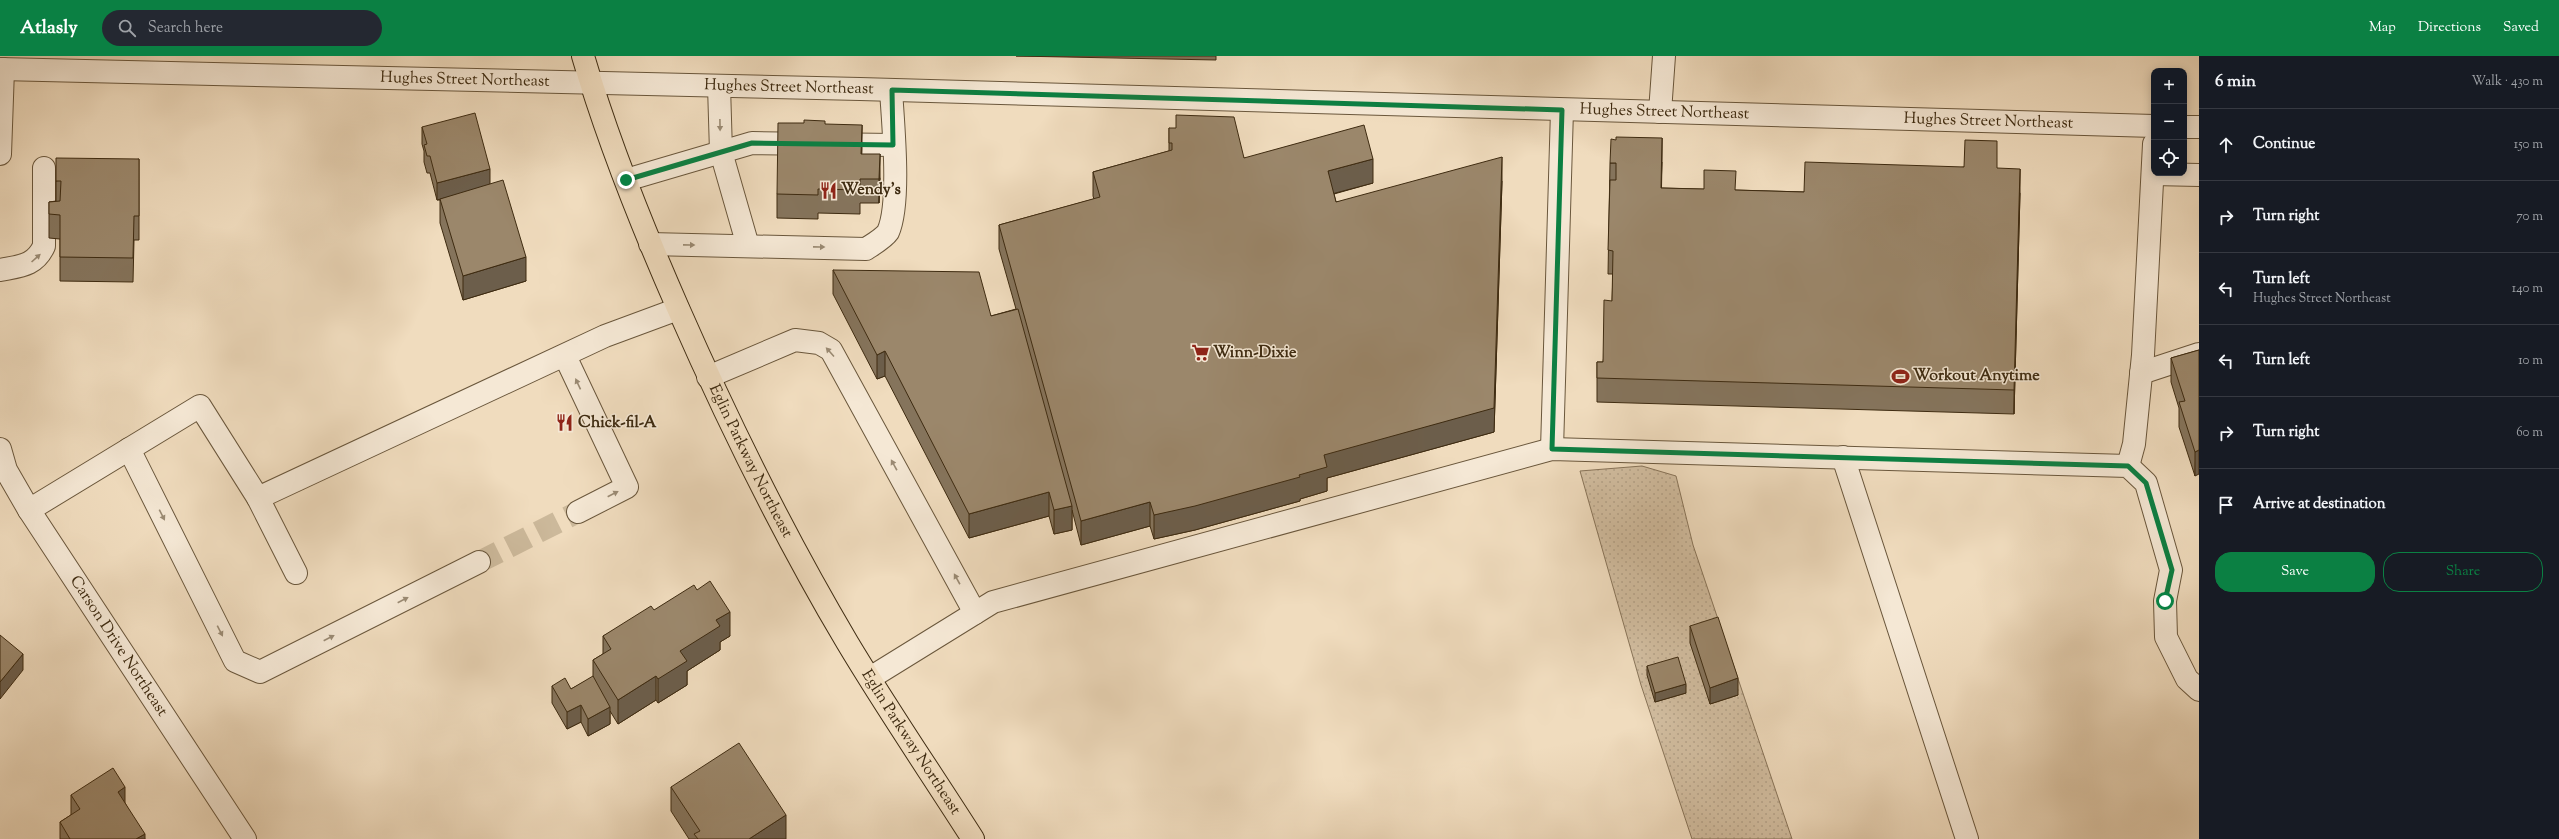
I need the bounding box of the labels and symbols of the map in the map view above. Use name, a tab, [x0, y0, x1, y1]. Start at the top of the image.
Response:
street label: Hughes Street Northeast	[380, 66, 550, 93]
street label: Hughes Street Northeast	[704, 74, 874, 101]
street label: Hughes Street Northeast	[1579, 98, 1750, 126]
street label: Hughes Street Northeast	[1903, 107, 2074, 135]
one-way arrow	[717, 119, 723, 132]
route end	[617, 171, 635, 189]
place label: Wendy's	[841, 179, 901, 202]
restaurant icon: Wendy's	[818, 180, 838, 200]
one-way arrow	[683, 242, 696, 248]
one-way arrow	[813, 244, 825, 251]
one-way arrow	[31, 254, 41, 263]
place label: Winn-Dixie	[1213, 342, 1297, 365]
supermarket icon: Winn-Dixie	[1190, 343, 1210, 363]
one-way arrow	[826, 347, 835, 357]
place label: Workout Anytime	[1913, 365, 2040, 388]
sports icon: Workout Anytime	[1890, 366, 1910, 386]
one-way arrow	[575, 378, 581, 389]
street label: Eglin Parkway Northeast	[703, 381, 798, 543]
place label: Chick-fil-A	[578, 412, 656, 435]
restaurant icon: Chick-fil-A	[555, 413, 575, 433]
one-way arrow	[891, 459, 897, 471]
one-way arrow	[607, 491, 619, 497]
one-way arrow	[159, 509, 165, 521]
street label: Carson Drive Northeast	[64, 571, 173, 722]
one-way arrow	[953, 573, 960, 585]
route start	[2156, 592, 2174, 610]
one-way arrow	[397, 597, 409, 604]
one-way arrow	[217, 626, 223, 637]
one-way arrow	[324, 634, 335, 641]
street label: Eglin Parkway Northeast	[855, 665, 966, 820]

